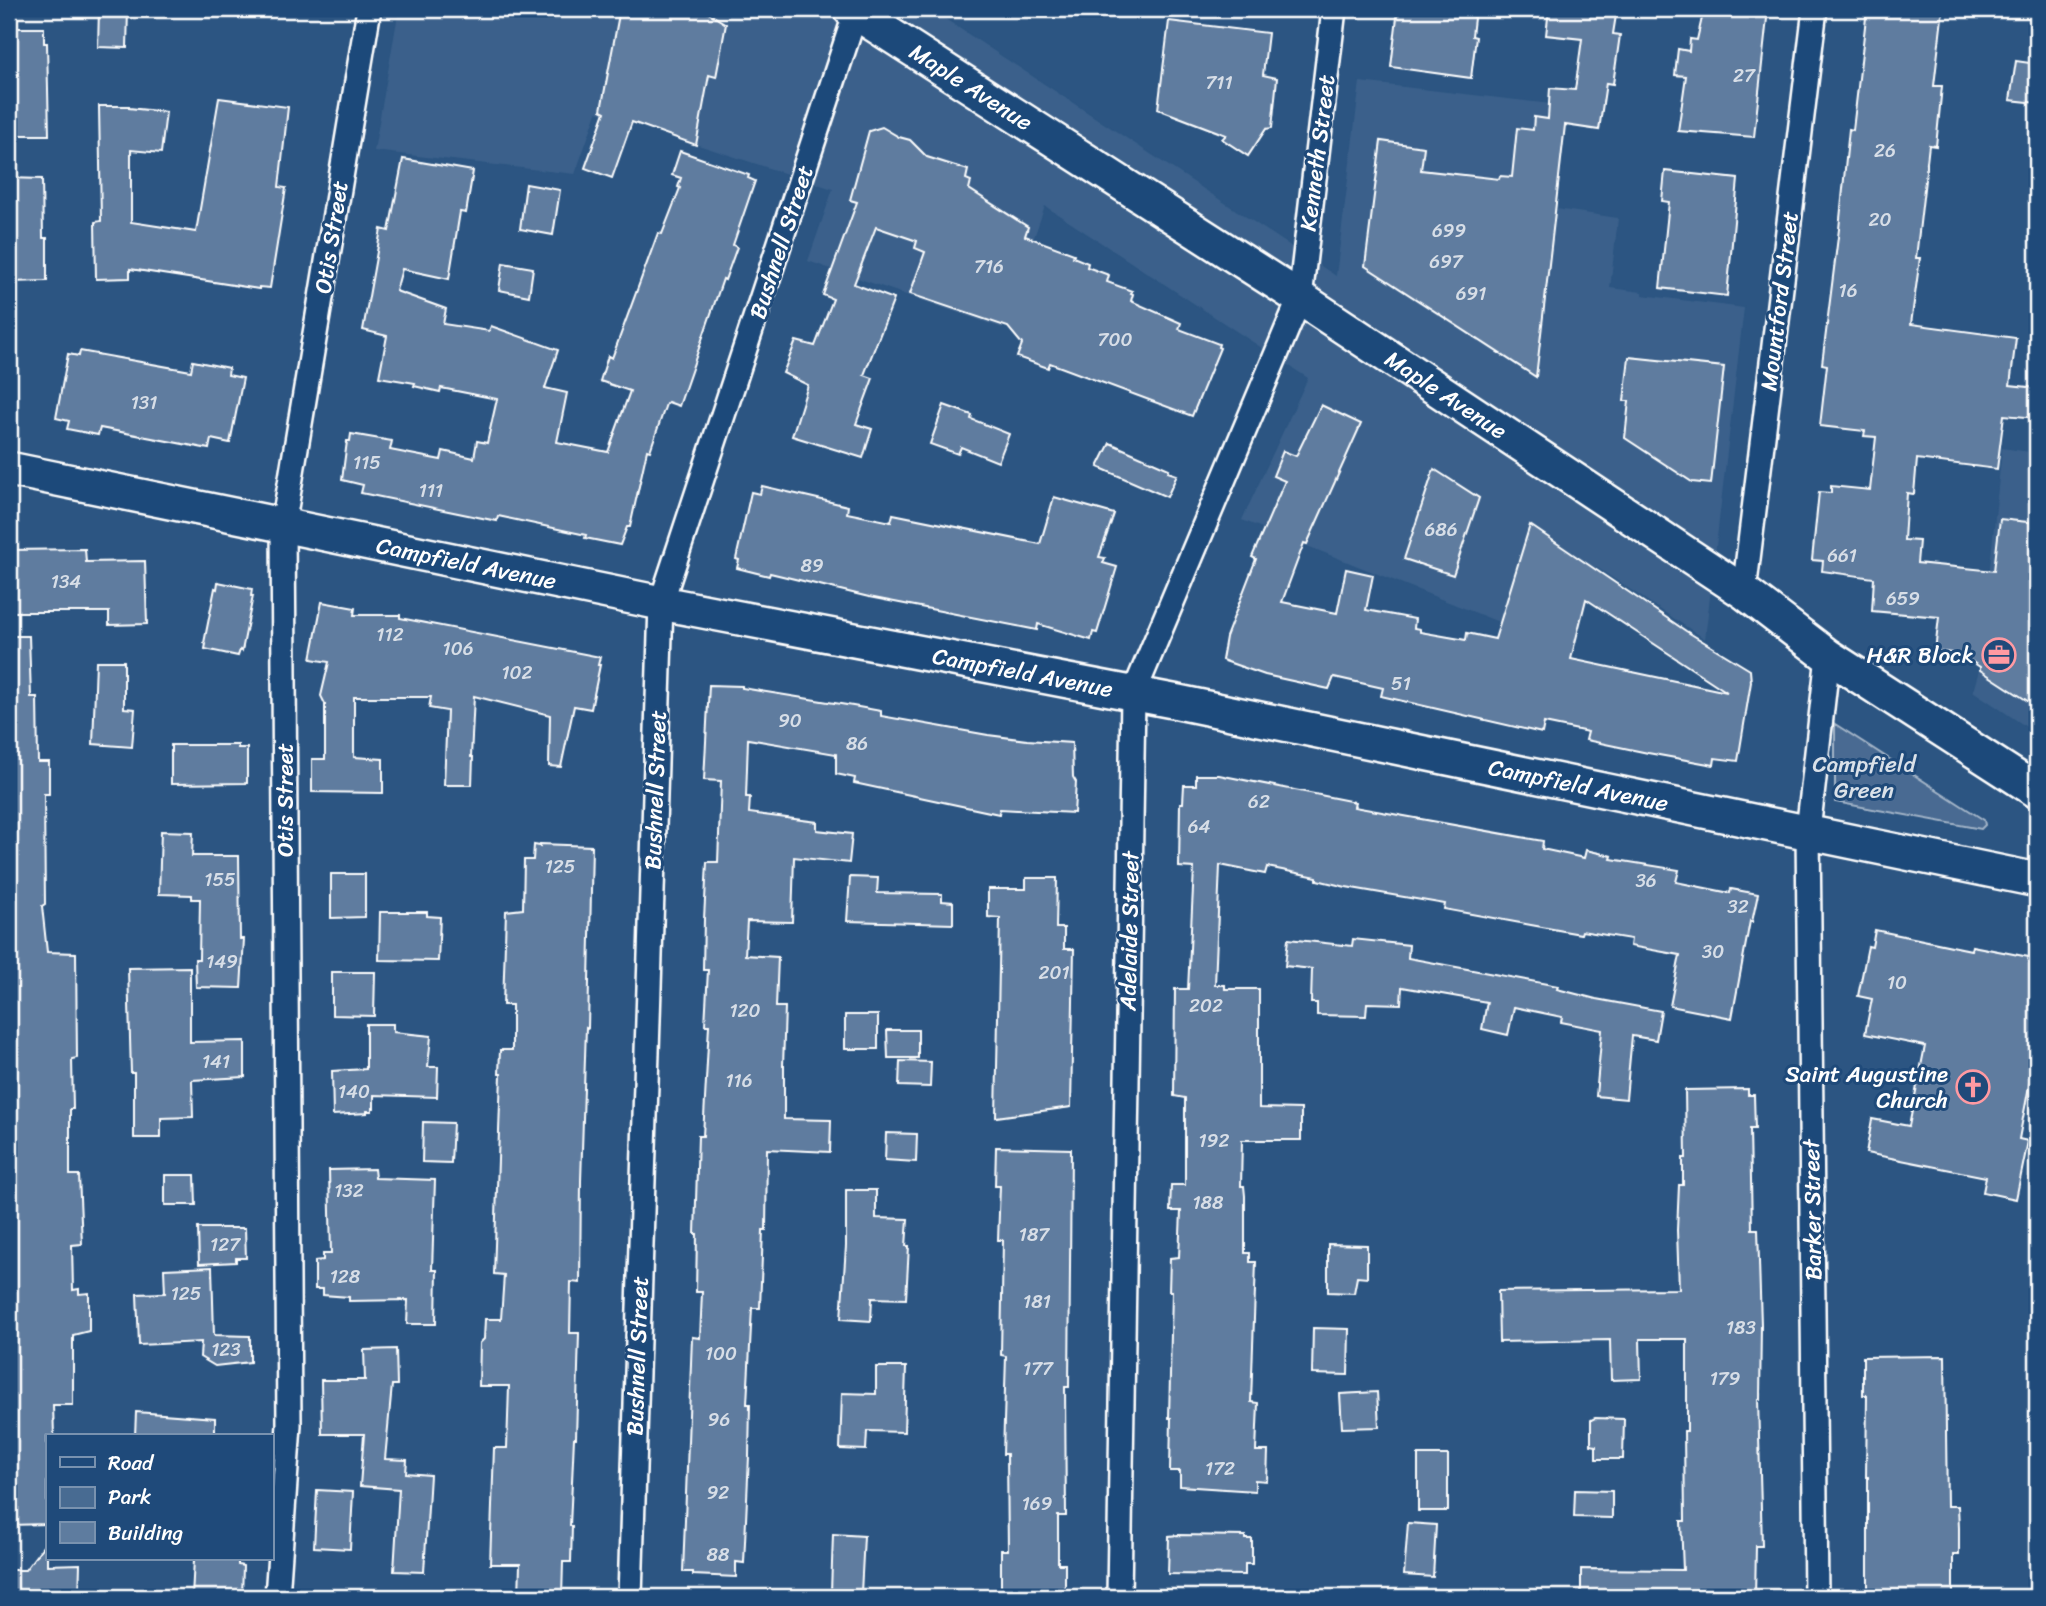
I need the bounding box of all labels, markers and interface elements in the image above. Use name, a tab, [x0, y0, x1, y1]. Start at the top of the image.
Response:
street label: Maple Avenue	[901, 32, 1041, 142]
house number: 27	[1733, 59, 1756, 92]
house number: 711	[1205, 66, 1233, 99]
street label: Kenneth Street	[1288, 72, 1347, 234]
house number: 26	[1874, 134, 1896, 167]
street label: Bushnell Street	[737, 160, 826, 324]
street label: Otis Street	[302, 178, 361, 297]
house number: 20	[1869, 203, 1891, 236]
street label: Mountford Street	[1748, 209, 1811, 393]
house number: 699	[1432, 214, 1466, 247]
house number: 697	[1429, 245, 1464, 278]
house number: 716	[974, 250, 1004, 283]
house number: 16	[1839, 274, 1857, 307]
house number: 691	[1456, 277, 1486, 310]
house number: 700	[1098, 323, 1132, 356]
street label: Maple Avenue	[1376, 339, 1516, 451]
house number: 131	[131, 386, 157, 419]
house number: 115	[353, 446, 381, 479]
house number: 111	[419, 474, 443, 507]
house number: 686	[1424, 513, 1458, 546]
street label: Campfield Avenue	[373, 525, 560, 602]
house number: 661	[1827, 539, 1857, 572]
house number: 89	[800, 549, 824, 582]
house number: 134	[51, 565, 81, 598]
house number: 659	[1886, 582, 1920, 615]
house number: 112	[376, 618, 404, 651]
house number: 106	[443, 632, 473, 665]
street label: Campfield Avenue	[929, 635, 1117, 710]
place label: H&R Block	[1867, 635, 1974, 676]
office icon: H&R Block	[1980, 636, 2018, 674]
house number: 102	[501, 656, 533, 689]
house number: 51	[1391, 667, 1411, 700]
house number: 90	[778, 704, 802, 737]
street label: Bushnell Street	[632, 709, 679, 871]
house number: 86	[846, 727, 868, 760]
street label: Otis Street	[265, 743, 306, 857]
park label: Campfield Green	[1812, 744, 1917, 811]
street label: Campfield Avenue	[1485, 747, 1672, 824]
house number: 62	[1248, 785, 1270, 818]
house number: 64	[1188, 810, 1210, 843]
street label: Adelaide Street	[1108, 849, 1151, 1012]
house number: 125	[545, 850, 576, 883]
house number: 155	[204, 863, 236, 896]
house number: 36	[1635, 864, 1657, 897]
house number: 32	[1727, 890, 1749, 923]
house number: 30	[1702, 935, 1724, 968]
house number: 149	[206, 945, 238, 978]
house number: 201	[1038, 956, 1070, 989]
house number: 10	[1887, 966, 1907, 999]
house number: 202	[1189, 989, 1223, 1022]
house number: 120	[729, 994, 761, 1027]
house number: 141	[202, 1045, 230, 1078]
place label: Saint Augustine Church	[1785, 1054, 1948, 1121]
house number: 116	[725, 1064, 753, 1097]
church icon: Saint Augustine Church	[1954, 1068, 1992, 1106]
house number: 140	[338, 1075, 370, 1108]
house number: 192	[1199, 1124, 1229, 1157]
street label: Barker Street	[1791, 1137, 1834, 1281]
house number: 132	[334, 1174, 364, 1207]
house number: 188	[1192, 1186, 1224, 1219]
house number: 187	[1019, 1218, 1050, 1251]
house number: 127	[210, 1228, 241, 1261]
house number: 128	[330, 1260, 361, 1293]
street label: Bushnell Street	[614, 1275, 661, 1437]
house number: 125	[171, 1277, 202, 1310]
house number: 181	[1023, 1285, 1051, 1318]
house number: 183	[1726, 1311, 1757, 1344]
house number: 123	[211, 1333, 241, 1366]
house number: 100	[705, 1337, 737, 1370]
house number: 177	[1023, 1352, 1054, 1385]
house number: 179	[1710, 1362, 1740, 1395]
house number: 96	[708, 1403, 730, 1436]
legend	[46, 1434, 273, 1560]
text: Road	[108, 1444, 155, 1482]
house number: 172	[1205, 1452, 1235, 1485]
house number: 92	[707, 1476, 729, 1509]
text: Park	[108, 1478, 151, 1516]
house number: 169	[1022, 1487, 1052, 1520]
text: Building	[108, 1514, 184, 1552]
house number: 88	[707, 1538, 730, 1571]

